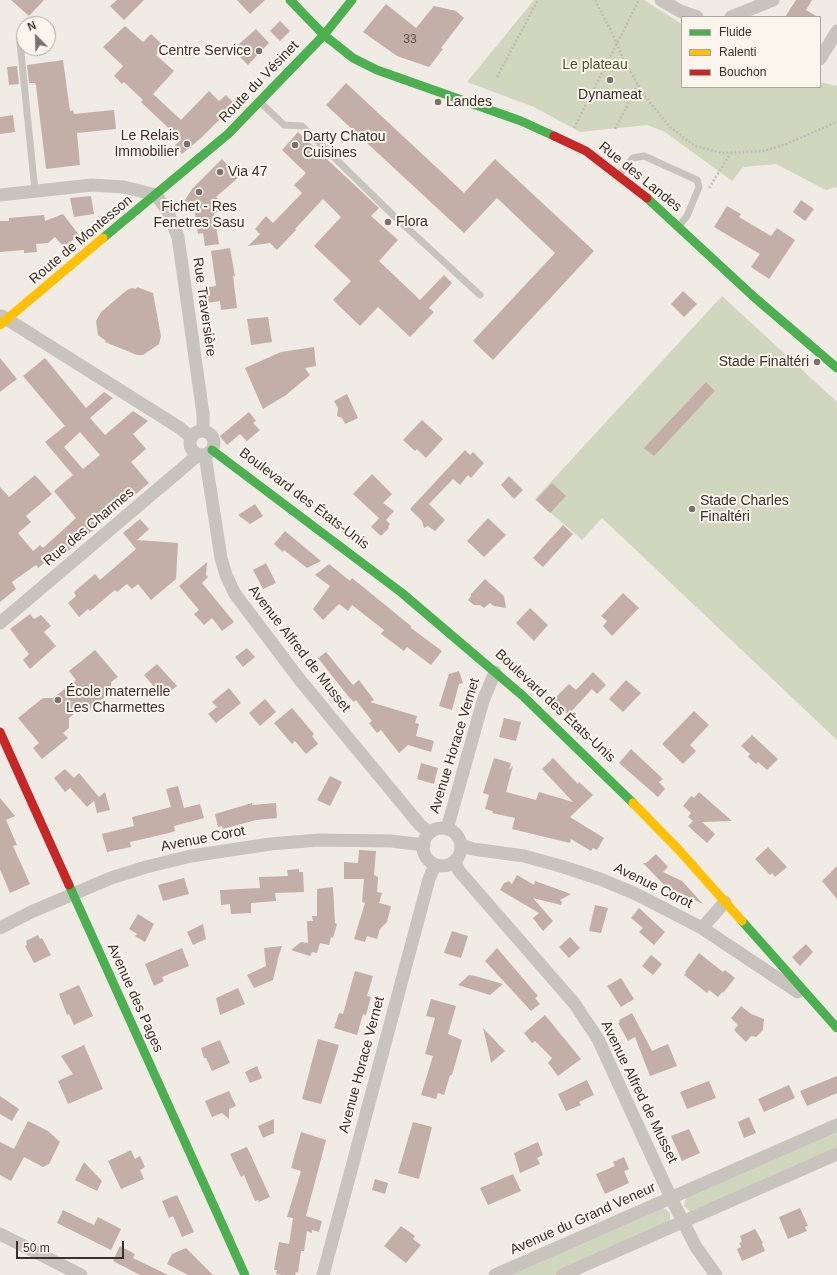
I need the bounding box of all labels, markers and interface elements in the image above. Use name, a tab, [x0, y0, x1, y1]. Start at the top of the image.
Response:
north arrow	[16, 16, 56, 56]
legend	[681, 16, 821, 88]
text: N	[26, 19, 38, 33]
text: Fluide	[719, 25, 752, 39]
house number: 33	[403, 33, 417, 47]
street label: Route du Vésinet	[216, 38, 302, 126]
place label: Centre Service	[158, 43, 251, 59]
text: Ralenti	[719, 45, 756, 59]
marker: Centre Service	[254, 46, 264, 56]
park label: Le plateau	[562, 57, 628, 73]
text: Bouchon	[719, 65, 766, 79]
marker: Dynameat	[605, 75, 615, 85]
place label: Dynameat	[578, 87, 642, 103]
place label: Landes	[446, 94, 492, 110]
marker: Landes	[433, 97, 443, 107]
place label: Le Relais Immobilier	[114, 128, 179, 160]
place label: Darty Chatou Cuisines	[303, 129, 385, 162]
street label: Rue des Landes	[595, 138, 685, 216]
marker: Le Relais Immobilier	[182, 139, 192, 149]
marker: Darty Chatou Cuisines	[290, 140, 300, 150]
place label: Via 47	[228, 164, 267, 180]
marker: Via 47	[215, 167, 225, 177]
marker: Fichet - Res Fenetres Sasu	[194, 187, 204, 197]
street label: Route de Montesson	[26, 192, 136, 288]
place label: Fichet - Res Fenetres Sasu	[153, 199, 245, 232]
place label: Flora	[396, 214, 428, 230]
marker: Flora	[383, 217, 393, 227]
street label: Rue Traversière	[189, 256, 219, 358]
place label: Stade Finaltéri	[719, 354, 809, 370]
marker: Stade Finaltéri	[812, 357, 822, 367]
street label: Boulevard des États-Unis	[236, 445, 372, 553]
street label: Rue des Charmes	[40, 484, 138, 570]
place label: Stade Charles Finaltéri	[700, 493, 789, 526]
marker: Stade Charles Finaltéri	[687, 504, 697, 514]
street label: Avenue Alfred de Musset	[244, 582, 354, 716]
street label: Boulevard des États-Unis	[492, 646, 618, 766]
street label: Avenue Horace Vernet	[426, 676, 484, 816]
place label: École maternelle Les Charmettes	[66, 684, 170, 716]
marker: École maternelle Les Charmettes	[53, 695, 63, 705]
street label: Avenue Corot	[160, 823, 246, 855]
street label: Avenue Corot	[611, 860, 695, 912]
street label: Avenue des Pages	[103, 941, 167, 1055]
street label: Avenue Horace Vernet	[336, 995, 388, 1135]
street label: Avenue Alfred de Musset	[597, 1018, 681, 1166]
street label: Avenue du Grand Veneur	[508, 1179, 658, 1259]
scale bar	[18, 1233, 126, 1259]
text: 50 m	[23, 1241, 50, 1255]

